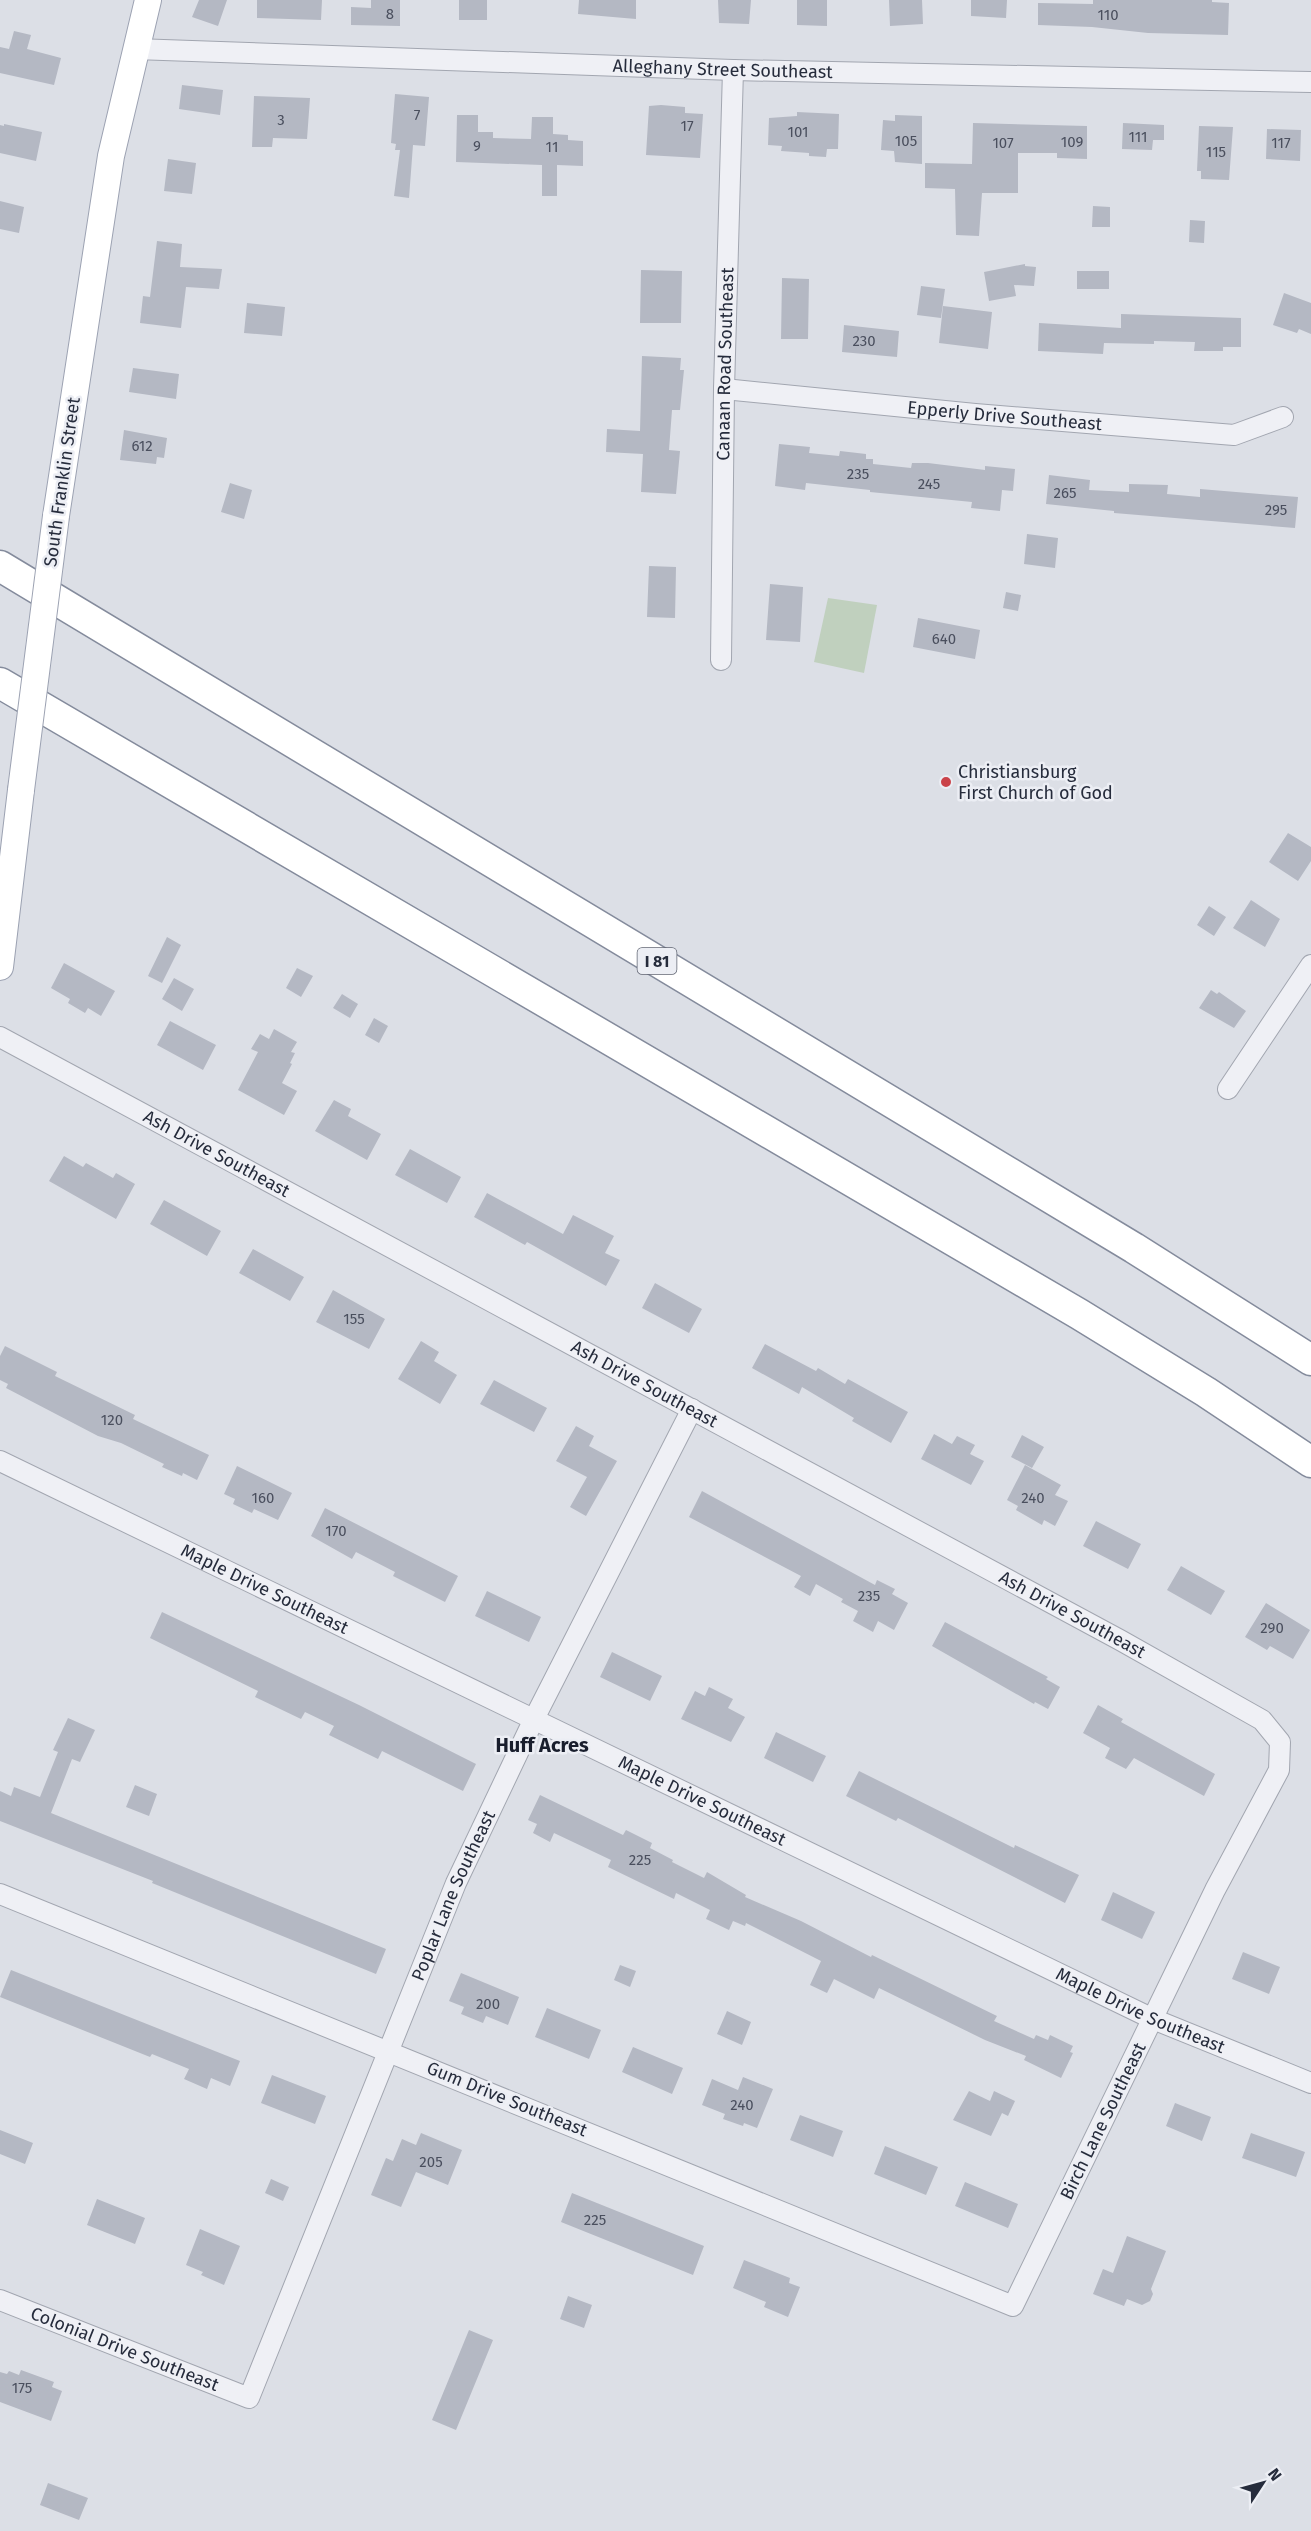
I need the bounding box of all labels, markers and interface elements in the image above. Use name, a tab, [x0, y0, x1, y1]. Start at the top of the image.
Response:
house number: 8	[386, 5, 394, 23]
house number: 110	[1097, 6, 1119, 24]
street label: Alleghany Street Southeast	[612, 55, 833, 83]
house number: 7	[414, 106, 421, 124]
house number: 3	[277, 111, 285, 129]
house number: 17	[680, 117, 694, 135]
house number: 101	[788, 123, 809, 141]
house number: 111	[1128, 128, 1148, 146]
house number: 105	[895, 132, 917, 150]
house number: 109	[1061, 133, 1083, 151]
house number: 107	[992, 134, 1014, 152]
house number: 117	[1271, 134, 1291, 152]
house number: 9	[473, 137, 481, 155]
house number: 11	[546, 138, 558, 156]
house number: 115	[1206, 143, 1226, 161]
street label: Canaan Road Southeast	[712, 267, 738, 461]
house number: 230	[852, 332, 876, 350]
street label: South Franklin Street	[39, 395, 85, 568]
street label: Epperly Drive Southeast	[906, 396, 1103, 435]
house number: 612	[131, 437, 153, 455]
house number: 235	[847, 465, 869, 483]
house number: 245	[918, 475, 940, 493]
house number: 265	[1054, 484, 1076, 502]
house number: 295	[1265, 501, 1287, 519]
house number: 640	[932, 630, 956, 648]
place label: Christiansburg First Church of God	[958, 761, 1113, 804]
marker: Christiansburg First Church of God	[939, 775, 953, 789]
road number: I 81	[638, 948, 676, 974]
street label: Ash Drive Southeast	[140, 1105, 294, 1202]
house number: 155	[343, 1310, 365, 1328]
street label: Ash Drive Southeast	[567, 1336, 722, 1433]
house number: 120	[101, 1411, 123, 1429]
house number: 160	[252, 1489, 274, 1507]
house number: 240	[1021, 1489, 1045, 1507]
house number: 170	[325, 1522, 347, 1540]
street label: Maple Drive Southeast	[177, 1539, 352, 1639]
street label: Ash Drive Southeast	[995, 1566, 1150, 1663]
house number: 235	[858, 1587, 880, 1605]
house number: 290	[1260, 1619, 1284, 1637]
district label: Huff Acres	[495, 1733, 589, 1757]
street label: Maple Drive Southeast	[615, 1751, 790, 1851]
street label: Poplar Lane Southeast	[407, 1806, 500, 1984]
house number: 225	[629, 1851, 651, 1869]
street label: Maple Drive Southeast	[1052, 1963, 1229, 2058]
house number: 200	[476, 1995, 500, 2013]
street label: Birch Lane Southeast	[1055, 2038, 1151, 2203]
street label: Gum Drive Southeast	[424, 2057, 591, 2141]
house number: 240	[730, 2096, 754, 2114]
house number: 205	[419, 2153, 443, 2171]
house number: 225	[584, 2211, 606, 2229]
street label: Colonial Drive Southeast	[27, 2302, 222, 2396]
house number: 175	[12, 2379, 32, 2397]
north arrow	[1233, 2453, 1293, 2513]
text: N	[1264, 2465, 1286, 2484]

